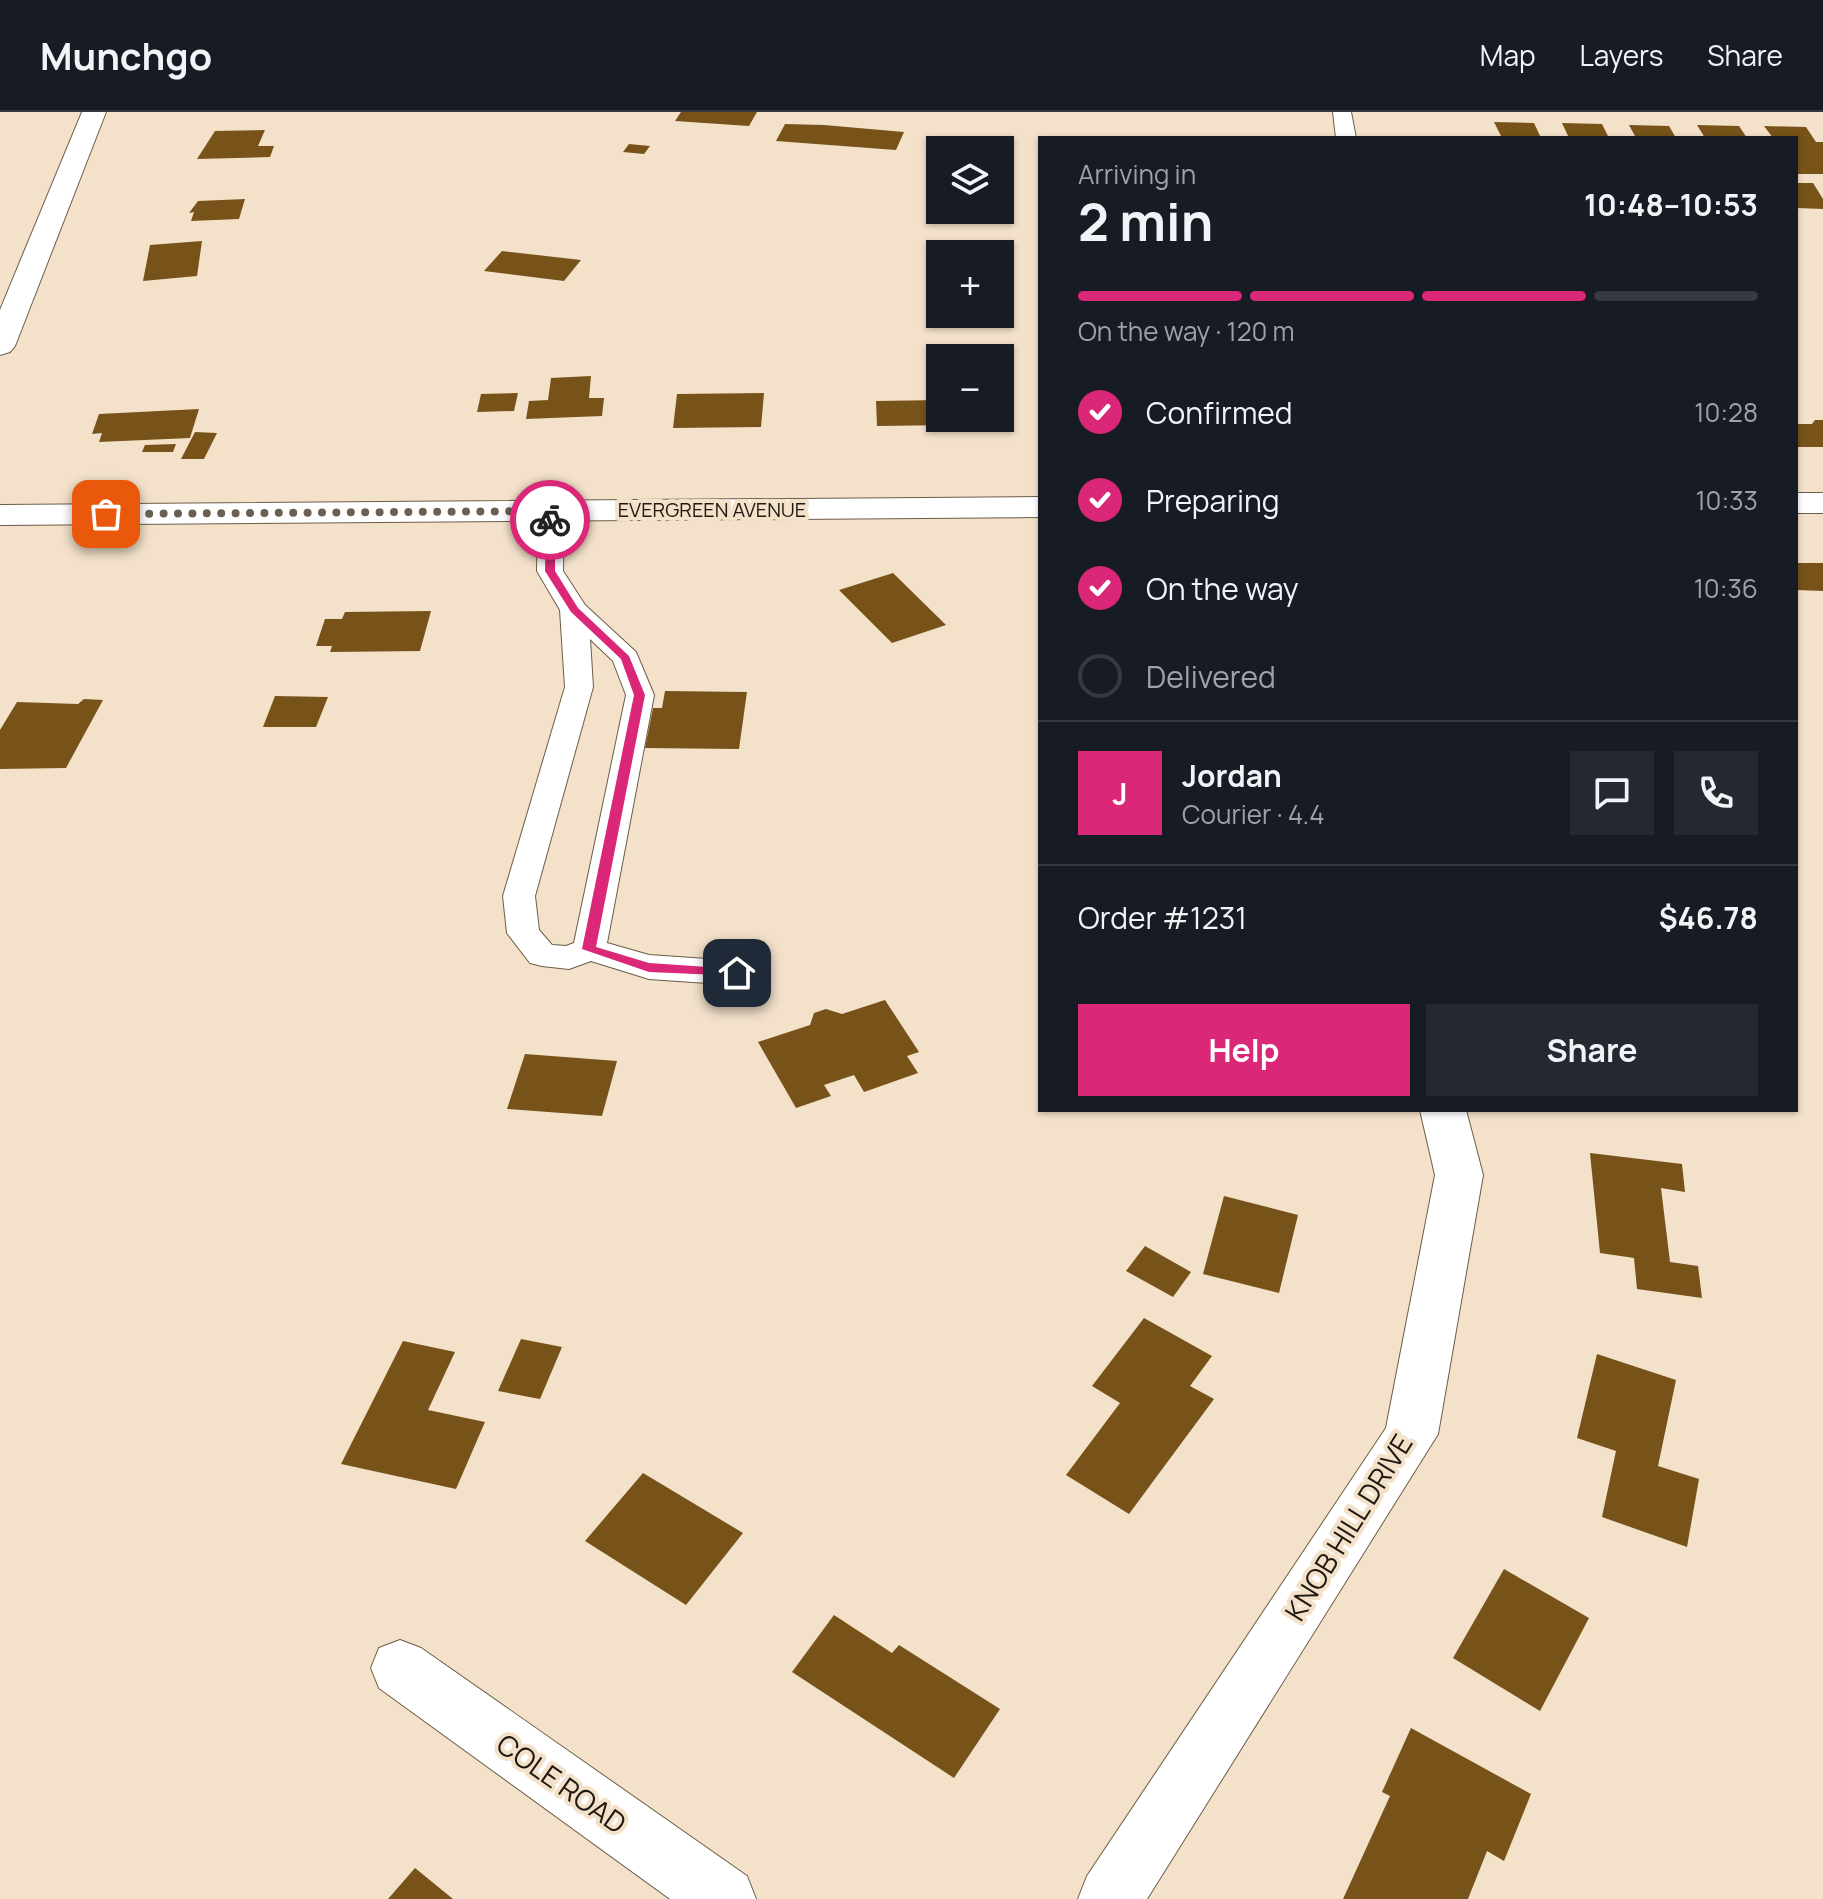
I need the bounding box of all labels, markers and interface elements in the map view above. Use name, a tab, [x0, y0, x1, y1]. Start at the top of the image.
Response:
text: Munchgo	[40, 29, 212, 81]
text: Map	[1480, 36, 1536, 74]
text: Layers	[1580, 36, 1663, 74]
text: Share	[1707, 36, 1783, 74]
map controls	[926, 136, 1014, 432]
button: layers	[926, 136, 1014, 224]
text: Arriving in	[1078, 156, 1196, 192]
text: 10:48–10:53	[1584, 184, 1758, 225]
text: 2 min	[1078, 186, 1213, 257]
button: +	[926, 240, 1014, 328]
text: On the way · 120 m	[1078, 313, 1295, 349]
button: −	[926, 344, 1014, 432]
icon: check	[1078, 390, 1122, 434]
text: Confirmed	[1146, 392, 1293, 433]
text: 10:28	[1694, 394, 1758, 430]
icon: check	[1078, 478, 1122, 522]
pin	[72, 480, 140, 548]
courier	[510, 480, 590, 560]
text: Preparing	[1146, 480, 1280, 521]
text: 10:33	[1695, 482, 1758, 518]
icon: bag	[84, 492, 128, 536]
street label: EVERGREEN AVENUE	[618, 496, 806, 523]
icon: bike	[528, 498, 572, 542]
icon: check	[1078, 566, 1122, 610]
text: On the way	[1146, 568, 1299, 609]
text: 10:36	[1694, 570, 1758, 606]
text: Delivered	[1146, 656, 1276, 697]
button: chat	[1570, 751, 1654, 835]
button: phone	[1674, 751, 1758, 835]
text: Jordan	[1182, 755, 1282, 796]
text: J	[1112, 773, 1128, 814]
text: Courier · 4.4	[1182, 796, 1324, 832]
text: Order #1231	[1078, 897, 1247, 938]
text: $46.78	[1659, 897, 1758, 938]
pin	[703, 939, 771, 1007]
icon: home	[715, 951, 759, 995]
button: Help	[1078, 1004, 1410, 1096]
button: Share	[1426, 1004, 1758, 1096]
street label: KNOB HILL DRIVE	[1275, 1427, 1421, 1627]
street label: COLE ROAD	[490, 1724, 634, 1842]

